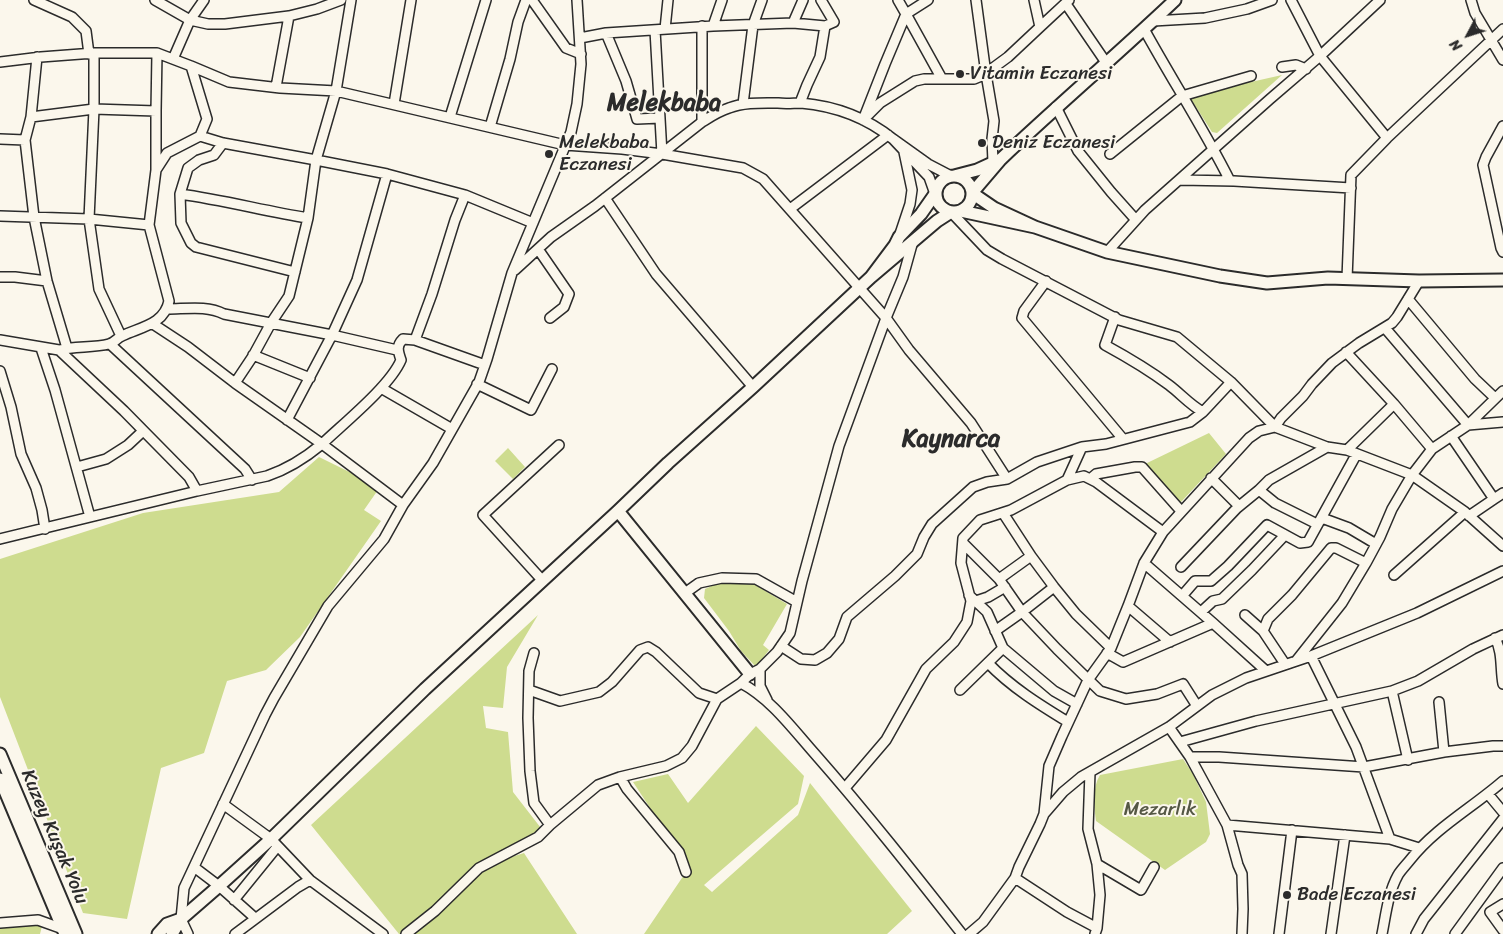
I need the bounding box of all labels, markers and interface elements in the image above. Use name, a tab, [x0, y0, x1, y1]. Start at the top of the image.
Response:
north arrow	[1443, 10, 1493, 60]
text: N	[1443, 33, 1469, 57]
place label: Vitamin Eczanesi	[970, 63, 1112, 85]
marker: Vitamin Eczanesi	[954, 68, 966, 80]
district label: Melekbaba	[607, 90, 721, 118]
place label: Melekbaba Eczanesi	[559, 132, 649, 176]
place label: Deniz Eczanesi	[992, 132, 1115, 154]
marker: Deniz Eczanesi	[976, 137, 988, 149]
marker: Melekbaba Eczanesi	[543, 148, 555, 160]
district label: Kaynarca	[902, 426, 1000, 454]
street label: Kuzey Kuşak Yolu	[15, 766, 93, 908]
park label: Mezarlık	[1124, 799, 1196, 821]
place label: Bade Eczanesi	[1297, 884, 1416, 906]
marker: Bade Eczanesi	[1281, 889, 1293, 901]

